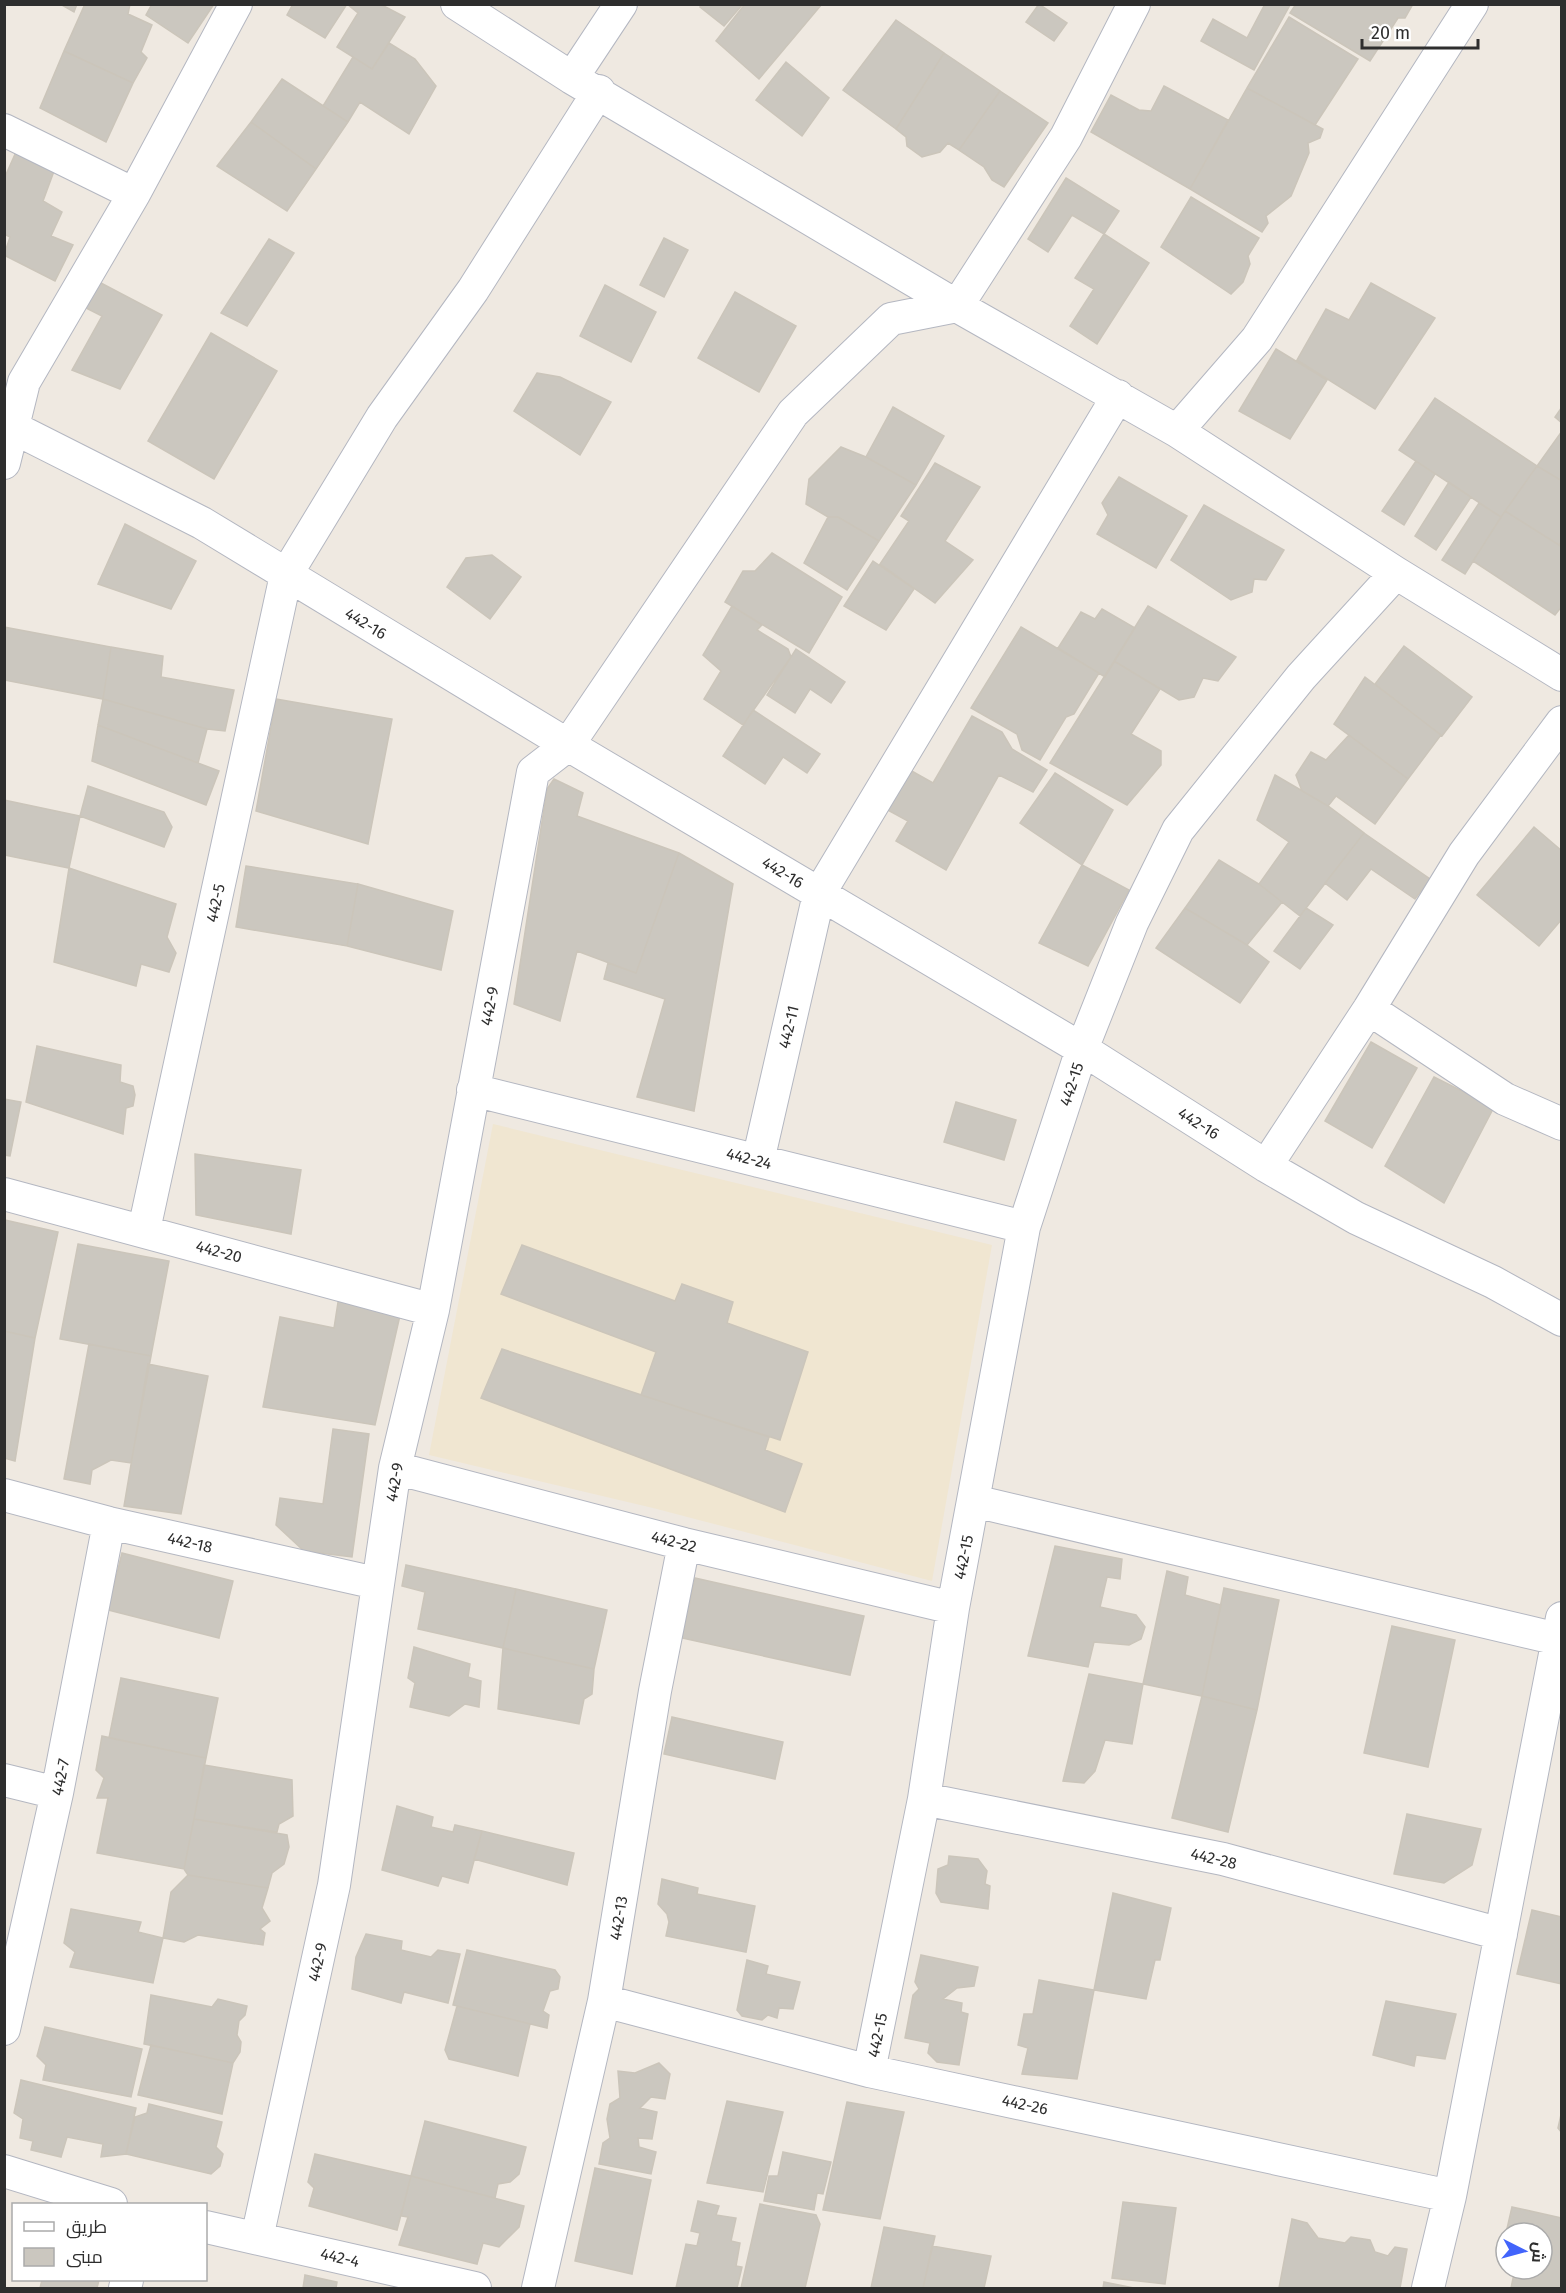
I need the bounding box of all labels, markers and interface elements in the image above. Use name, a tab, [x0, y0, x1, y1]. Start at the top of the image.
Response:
scale bar	[1362, 12, 1478, 50]
text: 20 m	[1371, 22, 1410, 44]
street label: 442-16	[341, 604, 390, 643]
street label: 442-16	[758, 853, 807, 892]
street label: 442-5	[202, 882, 229, 924]
street label: 442-9	[476, 985, 503, 1027]
street label: 442-11	[774, 1004, 803, 1050]
street label: 442-15	[1056, 1060, 1087, 1108]
street label: 442-16	[1174, 1103, 1223, 1144]
street label: 442-24	[724, 1144, 774, 1173]
street label: 442-20	[194, 1236, 244, 1267]
street label: 442-9	[382, 1461, 407, 1503]
street label: 442-22	[649, 1527, 699, 1556]
street label: 442-18	[165, 1528, 214, 1557]
street label: 442-15	[950, 1533, 977, 1581]
street label: 442-7	[48, 1757, 73, 1797]
street label: 442-28	[1189, 1844, 1239, 1873]
street label: 442-13	[606, 1894, 631, 1942]
street label: 442-9	[304, 1941, 331, 1983]
street label: 442-15	[864, 2011, 891, 2059]
street label: 442-26	[1000, 2090, 1050, 2119]
legend	[12, 2203, 207, 2281]
text: طريق	[66, 2216, 107, 2239]
north arrow	[1494, 2221, 1554, 2281]
text: ش	[1528, 2241, 1549, 2264]
street label: 442-4	[319, 2244, 362, 2271]
text: مبنى	[66, 2246, 103, 2268]

